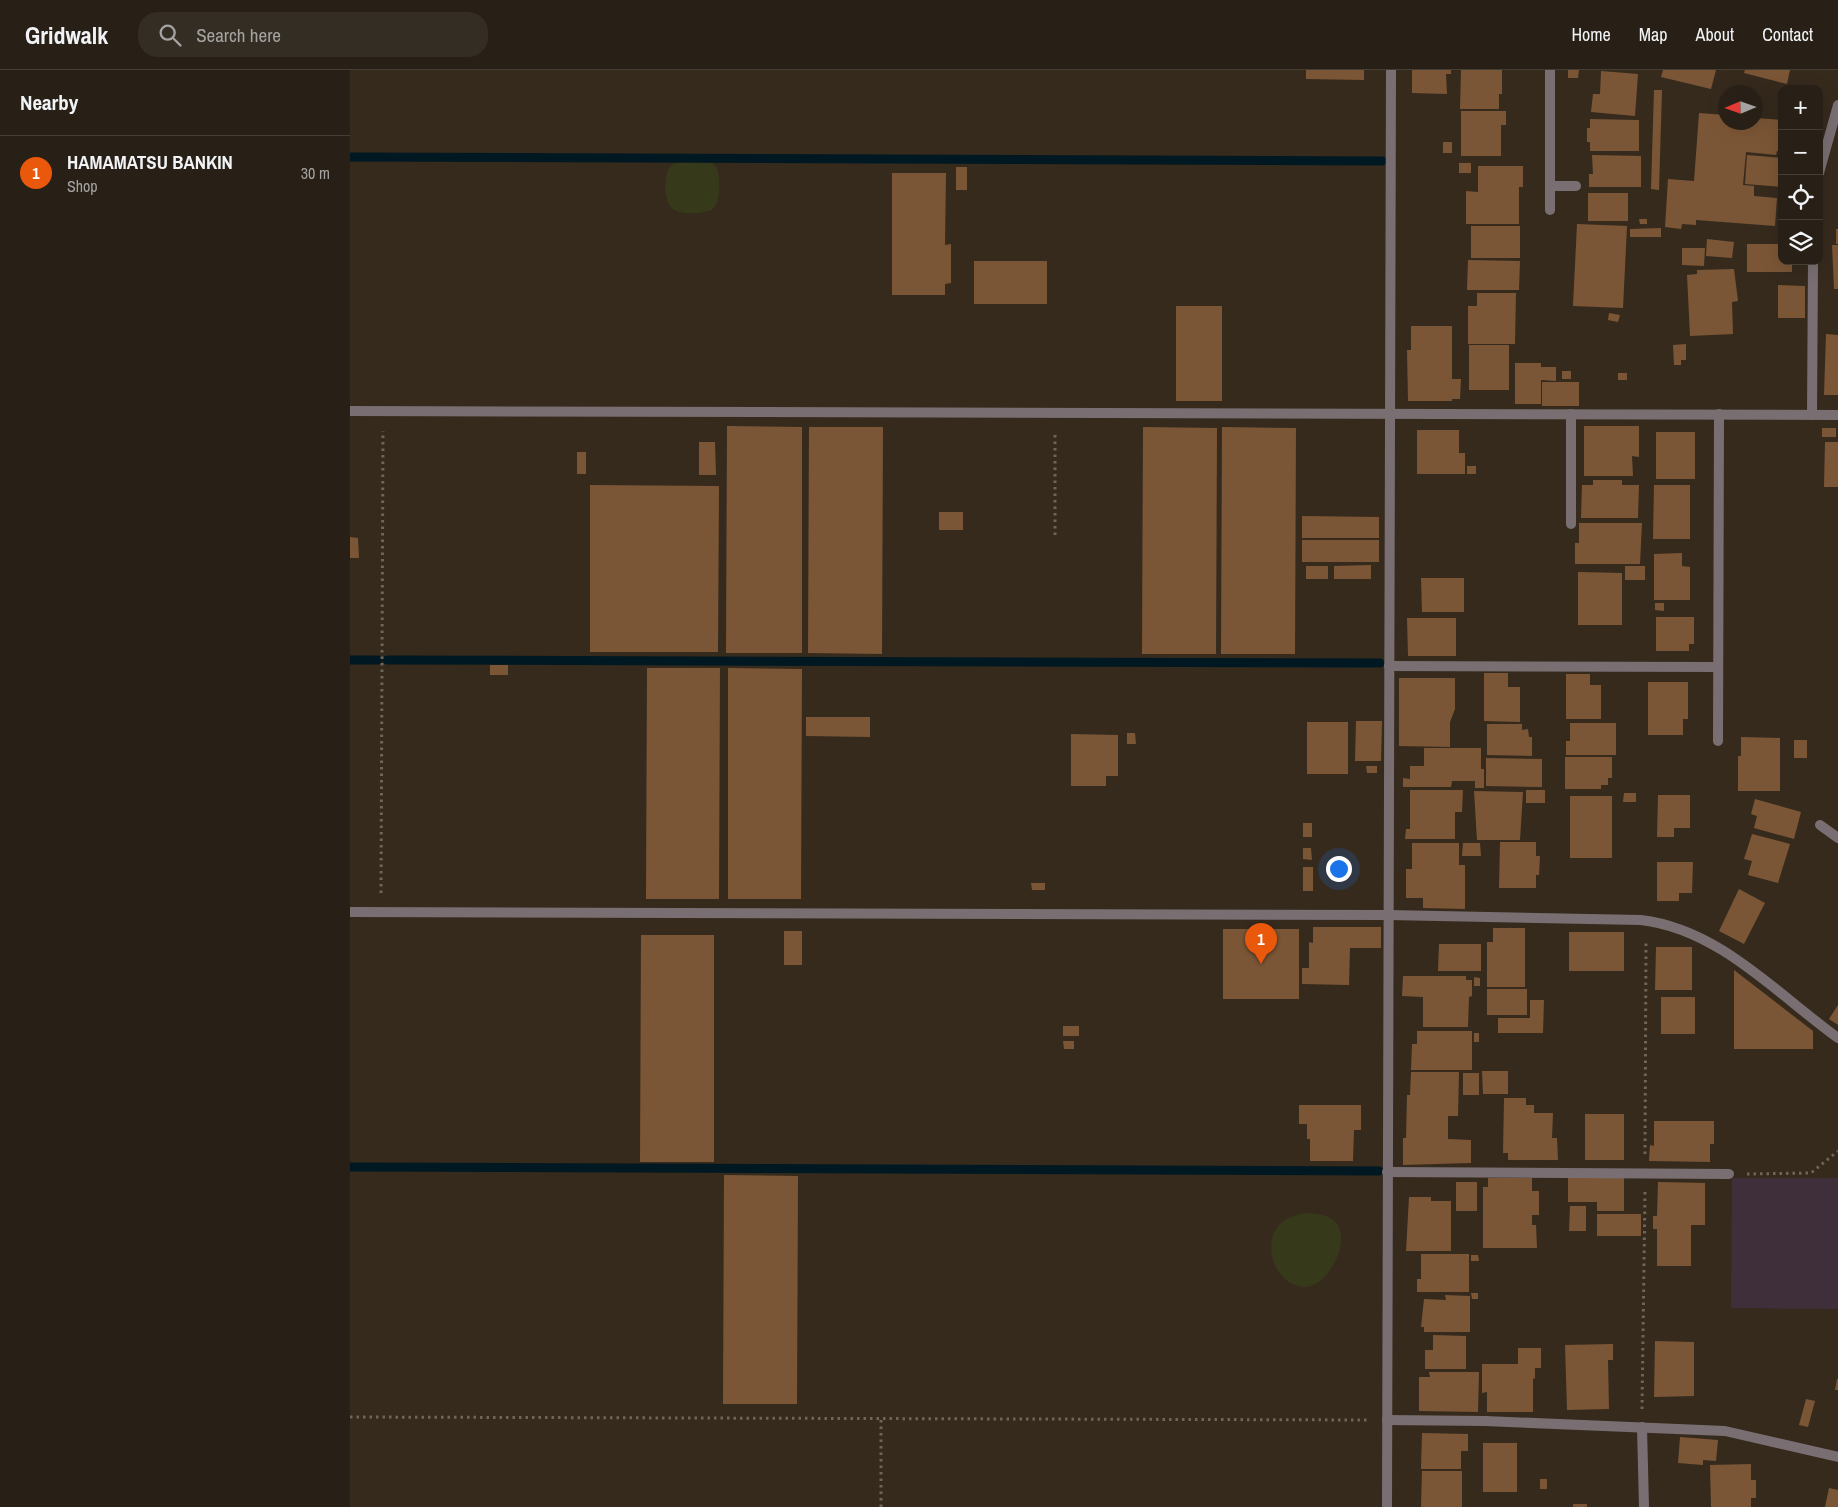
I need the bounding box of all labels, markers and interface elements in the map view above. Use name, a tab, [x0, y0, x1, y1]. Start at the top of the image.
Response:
search box	[138, 12, 488, 57]
text: Gridwalk	[25, 19, 108, 51]
icon: search	[156, 21, 184, 49]
text: Search here	[196, 22, 281, 48]
text: Home	[1571, 22, 1611, 47]
text: Map	[1639, 22, 1668, 47]
text: About	[1696, 22, 1734, 47]
text: Contact	[1762, 22, 1813, 47]
north arrow	[1718, 85, 1763, 130]
map controls	[1778, 85, 1823, 265]
button: +	[1778, 85, 1823, 130]
text: Nearby	[20, 88, 78, 117]
button: −	[1778, 130, 1823, 175]
text: HAMAMATSU BANKIN	[67, 149, 233, 175]
text: 1	[32, 162, 40, 184]
text: 30 m	[301, 162, 330, 184]
text: Shop	[67, 175, 98, 197]
button: locate	[1778, 175, 1823, 220]
button: layers	[1778, 220, 1823, 265]
your location	[1326, 856, 1352, 882]
pin: 1	[1245, 923, 1277, 964]

